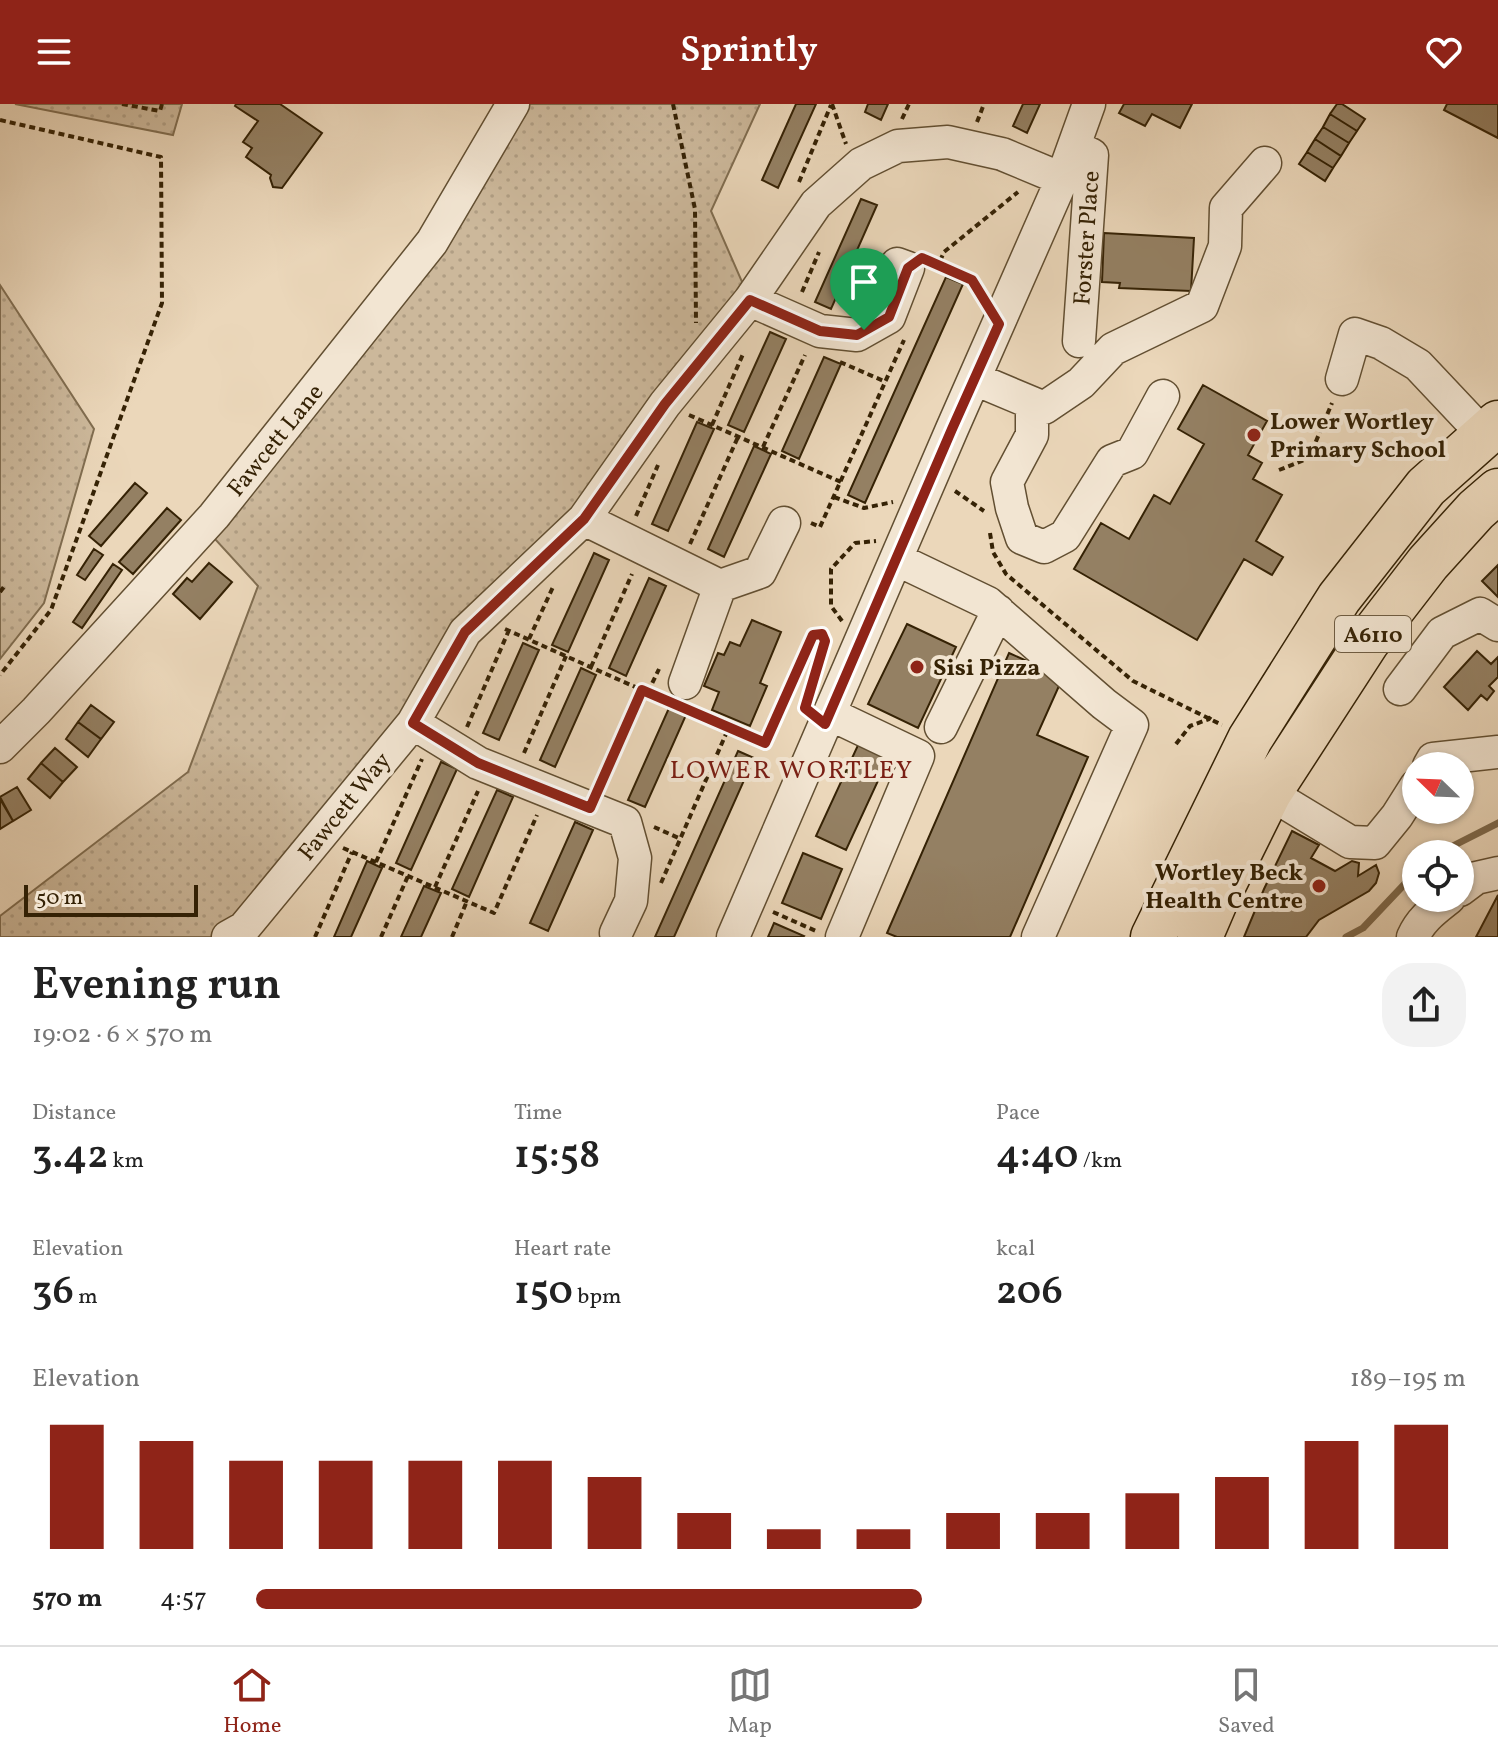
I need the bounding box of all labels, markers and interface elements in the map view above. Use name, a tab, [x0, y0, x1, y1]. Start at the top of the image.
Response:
text: Sprintly	[680, 27, 818, 77]
icon: menu	[32, 30, 76, 74]
icon: heart	[1422, 30, 1466, 74]
street label: Forster Place	[1066, 170, 1110, 307]
pin	[830, 248, 898, 330]
icon: arrive	[842, 260, 886, 304]
street label: Fawcett Lane	[220, 378, 333, 505]
place label: Lower Wortley Primary School	[1270, 406, 1446, 468]
marker: Lower Wortley Primary School	[1245, 426, 1263, 444]
road number: A6110	[1335, 616, 1411, 652]
place label: Sisi Pizza	[933, 652, 1040, 686]
marker: Sisi Pizza	[908, 658, 926, 676]
street label: Fawcett Way	[291, 746, 400, 869]
north arrow	[1402, 752, 1474, 824]
map controls	[1402, 752, 1474, 912]
district label: LOWER WORTLEY	[670, 753, 914, 789]
button: locate	[1402, 840, 1474, 912]
place label: Wortley Beck Health Centre	[1145, 857, 1303, 919]
marker: Wortley Beck Health Centre	[1310, 877, 1328, 895]
scale bar	[24, 881, 198, 917]
text: 50 m	[36, 883, 83, 914]
text: Evening run	[32, 956, 281, 1017]
button: share	[1382, 963, 1466, 1047]
text: 19:02 · 6 × 570 m	[32, 1017, 213, 1053]
text: Distance	[32, 1098, 116, 1129]
text: Time	[514, 1098, 562, 1129]
text: Pace	[996, 1098, 1040, 1129]
text: 3.42	[32, 1129, 108, 1185]
text: 15:58	[514, 1129, 600, 1185]
text: 4:40	[996, 1129, 1078, 1185]
text: km	[108, 1146, 144, 1177]
text: /km	[1078, 1146, 1122, 1177]
text: Elevation	[32, 1234, 123, 1265]
text: Heart rate	[514, 1234, 611, 1265]
text: kcal	[996, 1234, 1035, 1265]
text: 36	[32, 1265, 74, 1321]
text: 150	[514, 1265, 573, 1321]
text: 206	[996, 1265, 1063, 1321]
text: m	[74, 1282, 98, 1313]
text: bpm	[573, 1282, 621, 1313]
text: Elevation	[32, 1361, 140, 1397]
text: 189–195 m	[1350, 1361, 1466, 1397]
text: 570 m	[32, 1581, 102, 1617]
text: 4:57	[160, 1581, 207, 1617]
tab: Home	[223, 1663, 281, 1742]
tab: Map	[728, 1663, 772, 1742]
tab: Saved	[1218, 1663, 1275, 1742]

